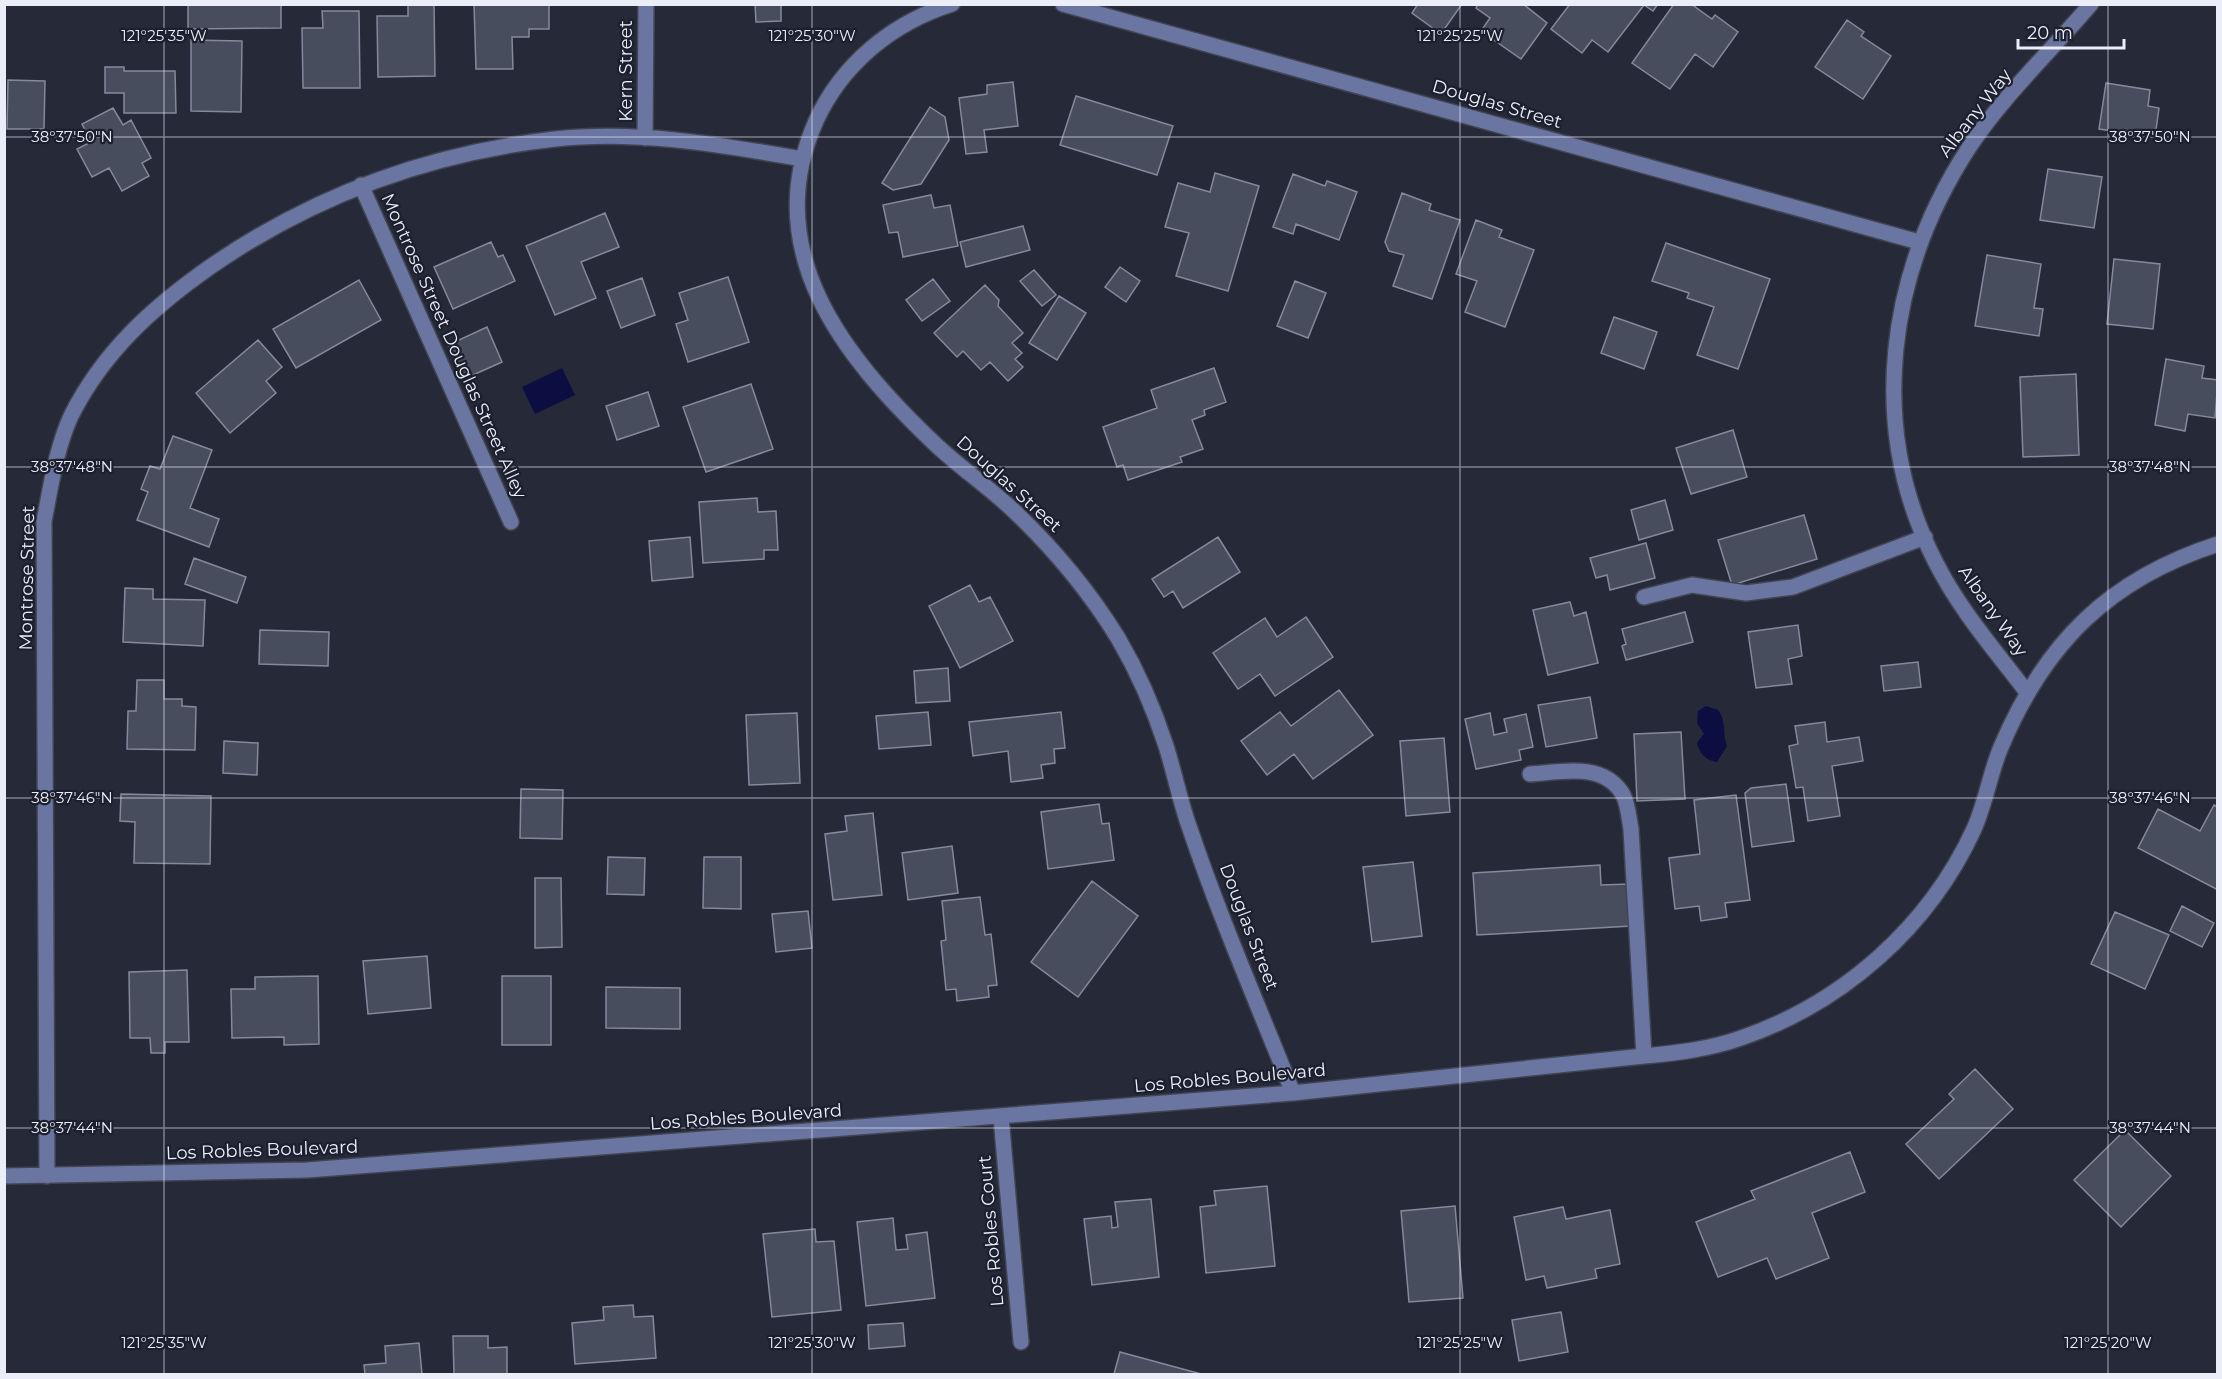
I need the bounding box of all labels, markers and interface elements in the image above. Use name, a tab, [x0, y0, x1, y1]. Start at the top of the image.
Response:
scale bar	[2018, 12, 2124, 50]
street label: Kern Street	[615, 20, 637, 122]
text: 20 m	[2027, 22, 2073, 44]
text: 121°25'35"W	[121, 26, 207, 45]
text: 121°25'30"W	[768, 26, 856, 45]
text: 121°25'25"W	[1417, 26, 1503, 45]
street label: Albany Way	[1934, 64, 2016, 161]
street label: Douglas Street	[1430, 75, 1564, 133]
text: 38°37'50"N	[31, 127, 113, 146]
text: 38°37'50"N	[2109, 127, 2191, 146]
street label: Montrose Street Douglas Street Alley	[377, 190, 532, 502]
street label: Douglas Street	[952, 431, 1066, 537]
text: 38°37'48"N	[31, 457, 113, 476]
text: 38°37'48"N	[2109, 457, 2191, 476]
street label: Montrose Street	[15, 505, 39, 651]
street label: Albany Way	[1954, 561, 2033, 661]
text: 38°37'46"N	[31, 788, 113, 807]
text: 38°37'46"N	[2109, 788, 2191, 807]
street label: Douglas Street	[1215, 861, 1283, 993]
street label: Los Robles Boulevard	[1133, 1059, 1327, 1097]
street label: Los Robles Boulevard	[649, 1099, 843, 1135]
text: 38°37'44"N	[31, 1118, 113, 1137]
text: 38°37'44"N	[2109, 1118, 2191, 1137]
street label: Los Robles Boulevard	[165, 1136, 359, 1164]
street label: Los Robles Court	[973, 1155, 1009, 1307]
text: 121°25'35"W	[121, 1333, 207, 1352]
text: 121°25'30"W	[768, 1333, 856, 1352]
text: 121°25'25"W	[1417, 1333, 1503, 1352]
text: 121°25'20"W	[2064, 1333, 2152, 1352]

